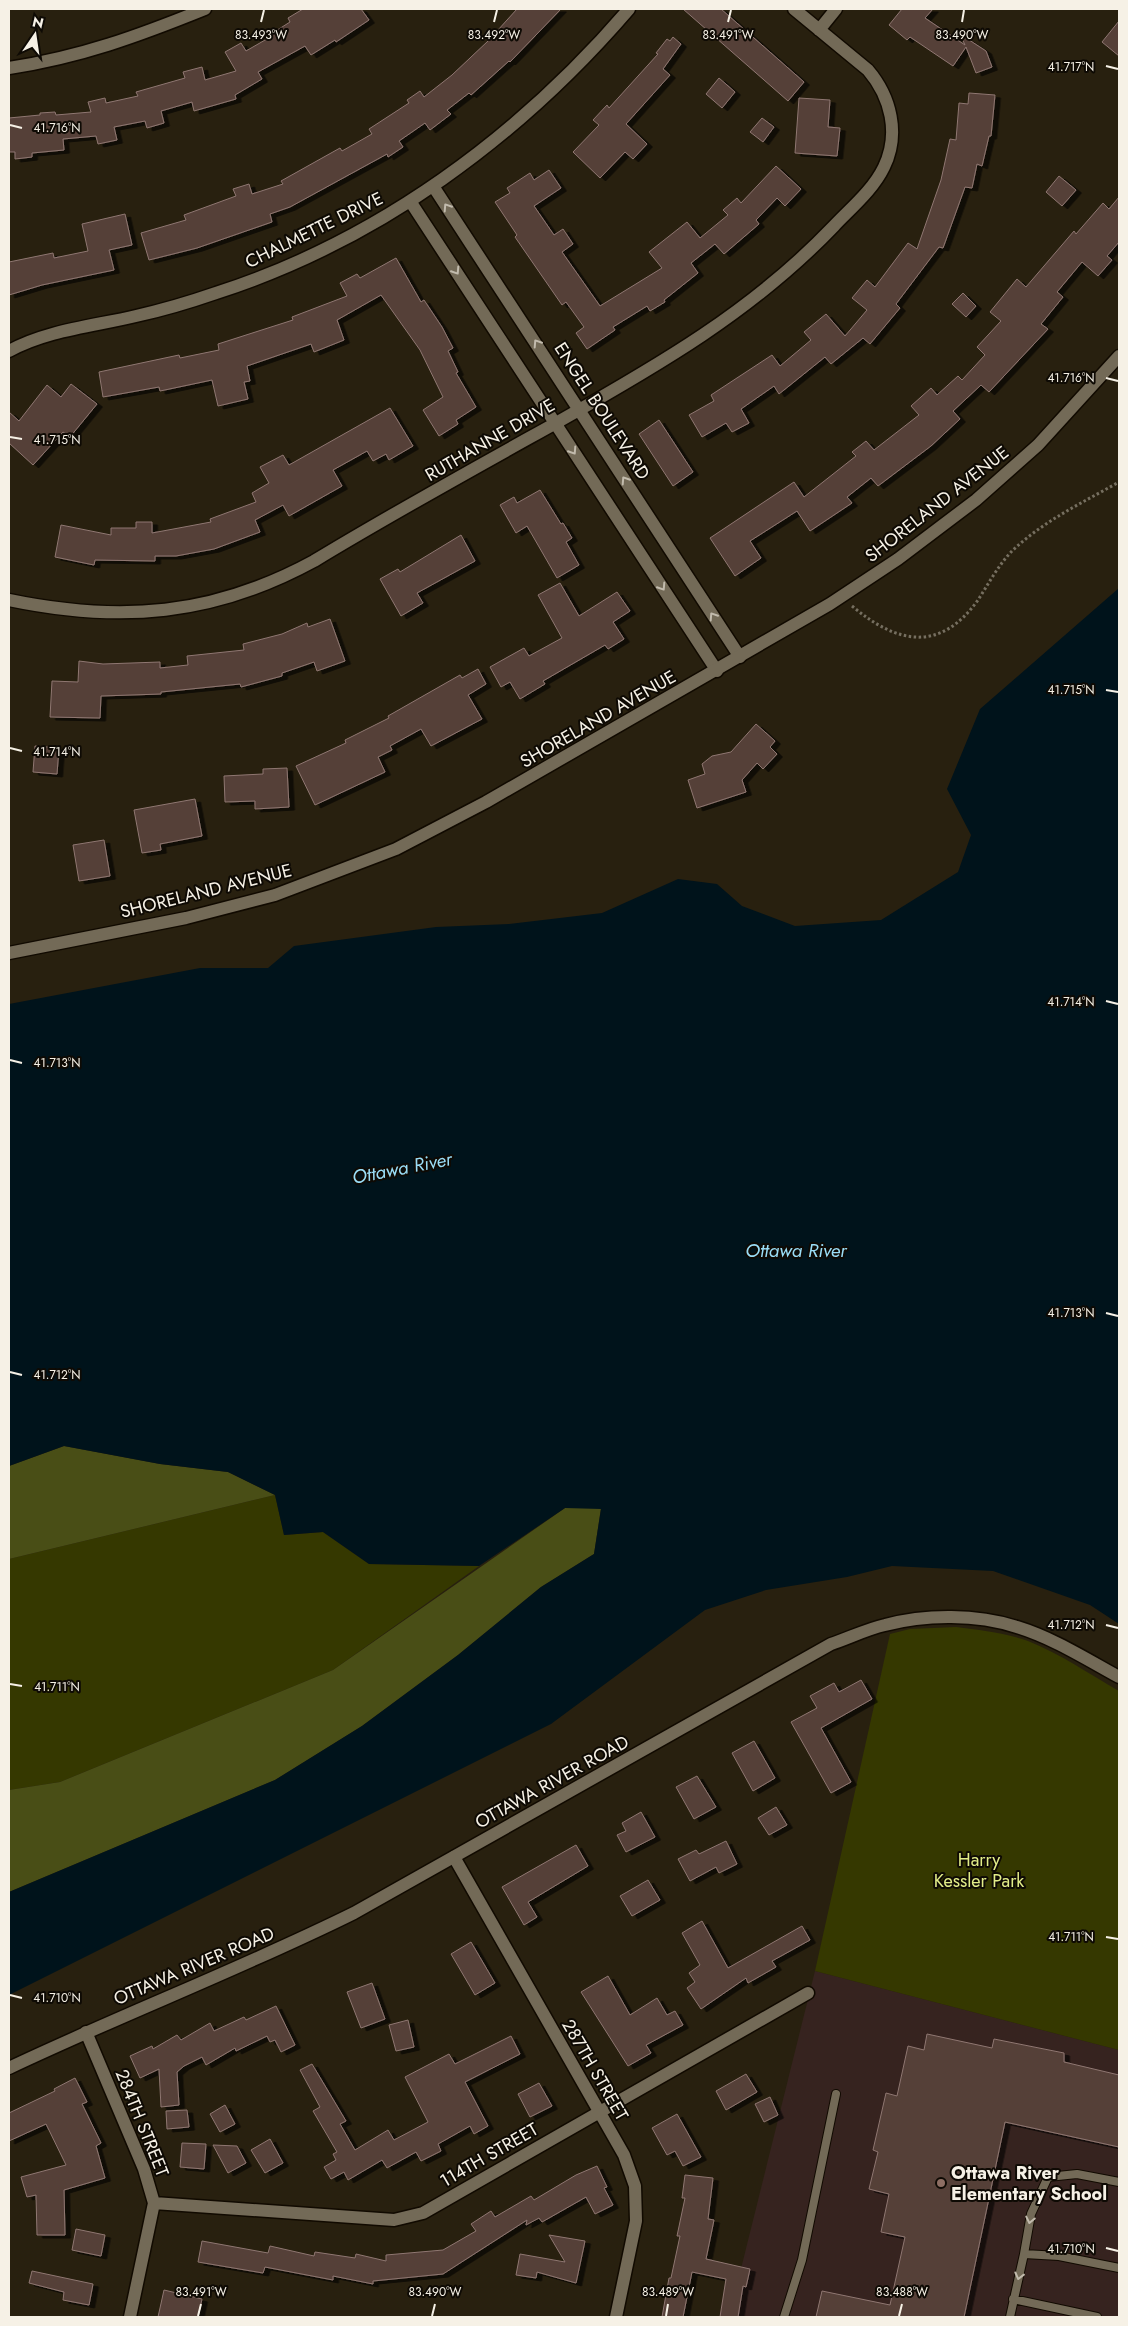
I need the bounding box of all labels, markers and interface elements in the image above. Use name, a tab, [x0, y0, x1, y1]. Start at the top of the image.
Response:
north arrow	[10, 10, 60, 60]
text: N	[30, 11, 46, 33]
text: 83.493°W	[235, 26, 287, 44]
text: 83.492°W	[468, 26, 520, 44]
text: 83.491°W	[702, 26, 754, 44]
text: 83.490°W	[936, 26, 989, 44]
text: 41.717°N	[1048, 58, 1094, 76]
text: 41.716°N	[33, 119, 81, 137]
street label: CHALMETTE DRIVE	[241, 185, 387, 275]
one-way arrow	[444, 204, 454, 213]
one-way arrow	[449, 265, 459, 274]
street label: ENGEL BOULEVARD	[548, 337, 656, 485]
one-way arrow	[533, 340, 543, 349]
text: 41.716°N	[1047, 369, 1095, 387]
street label: RUTHANNE DRIVE	[420, 392, 560, 488]
text: 41.715°N	[33, 431, 81, 449]
street label: SHORELAND AVENUE	[860, 440, 1014, 568]
one-way arrow	[567, 445, 576, 455]
one-way arrow	[622, 476, 631, 485]
one-way arrow	[656, 581, 665, 591]
one-way arrow	[710, 612, 720, 621]
street label: SHORELAND AVENUE	[515, 664, 681, 774]
text: 41.715°N	[1047, 681, 1095, 699]
text: 41.714°N	[33, 743, 81, 761]
street label: SHORELAND AVENUE	[117, 857, 295, 925]
text: 41.714°N	[1047, 993, 1095, 1011]
text: 41.713°N	[34, 1054, 80, 1072]
water label: Ottawa River	[350, 1145, 456, 1191]
water label: Ottawa River	[745, 1237, 848, 1264]
text: 41.713°N	[1048, 1304, 1094, 1322]
text: 41.712°N	[33, 1366, 81, 1384]
text: 41.712°N	[1047, 1616, 1095, 1634]
text: 41.711°N	[34, 1678, 80, 1696]
street label: OTTAWA RIVER ROAD	[470, 1729, 634, 1835]
park label: Harry Kessler Park	[934, 1847, 1024, 1894]
street label: OTTAWA RIVER ROAD	[110, 1920, 278, 2012]
text: 41.711°N	[1048, 1928, 1094, 1946]
text: 41.710°N	[33, 1989, 81, 2007]
street label: 287TH STREET	[555, 2015, 635, 2126]
street label: 284TH STREET	[109, 2065, 176, 2181]
street label: 114TH STREET	[435, 2116, 544, 2194]
place label: Ottawa River Elementary School	[951, 2160, 1107, 2207]
marker: Ottawa River Elementary School	[935, 2177, 947, 2189]
one-way arrow	[1025, 2215, 1036, 2224]
text: 41.710°N	[1047, 2240, 1095, 2258]
one-way arrow	[1014, 2271, 1025, 2280]
text: 83.491°W	[175, 2283, 227, 2301]
text: 83.490°W	[409, 2283, 462, 2301]
text: 83.489°W	[642, 2283, 694, 2301]
text: 83.488°W	[876, 2283, 928, 2301]

